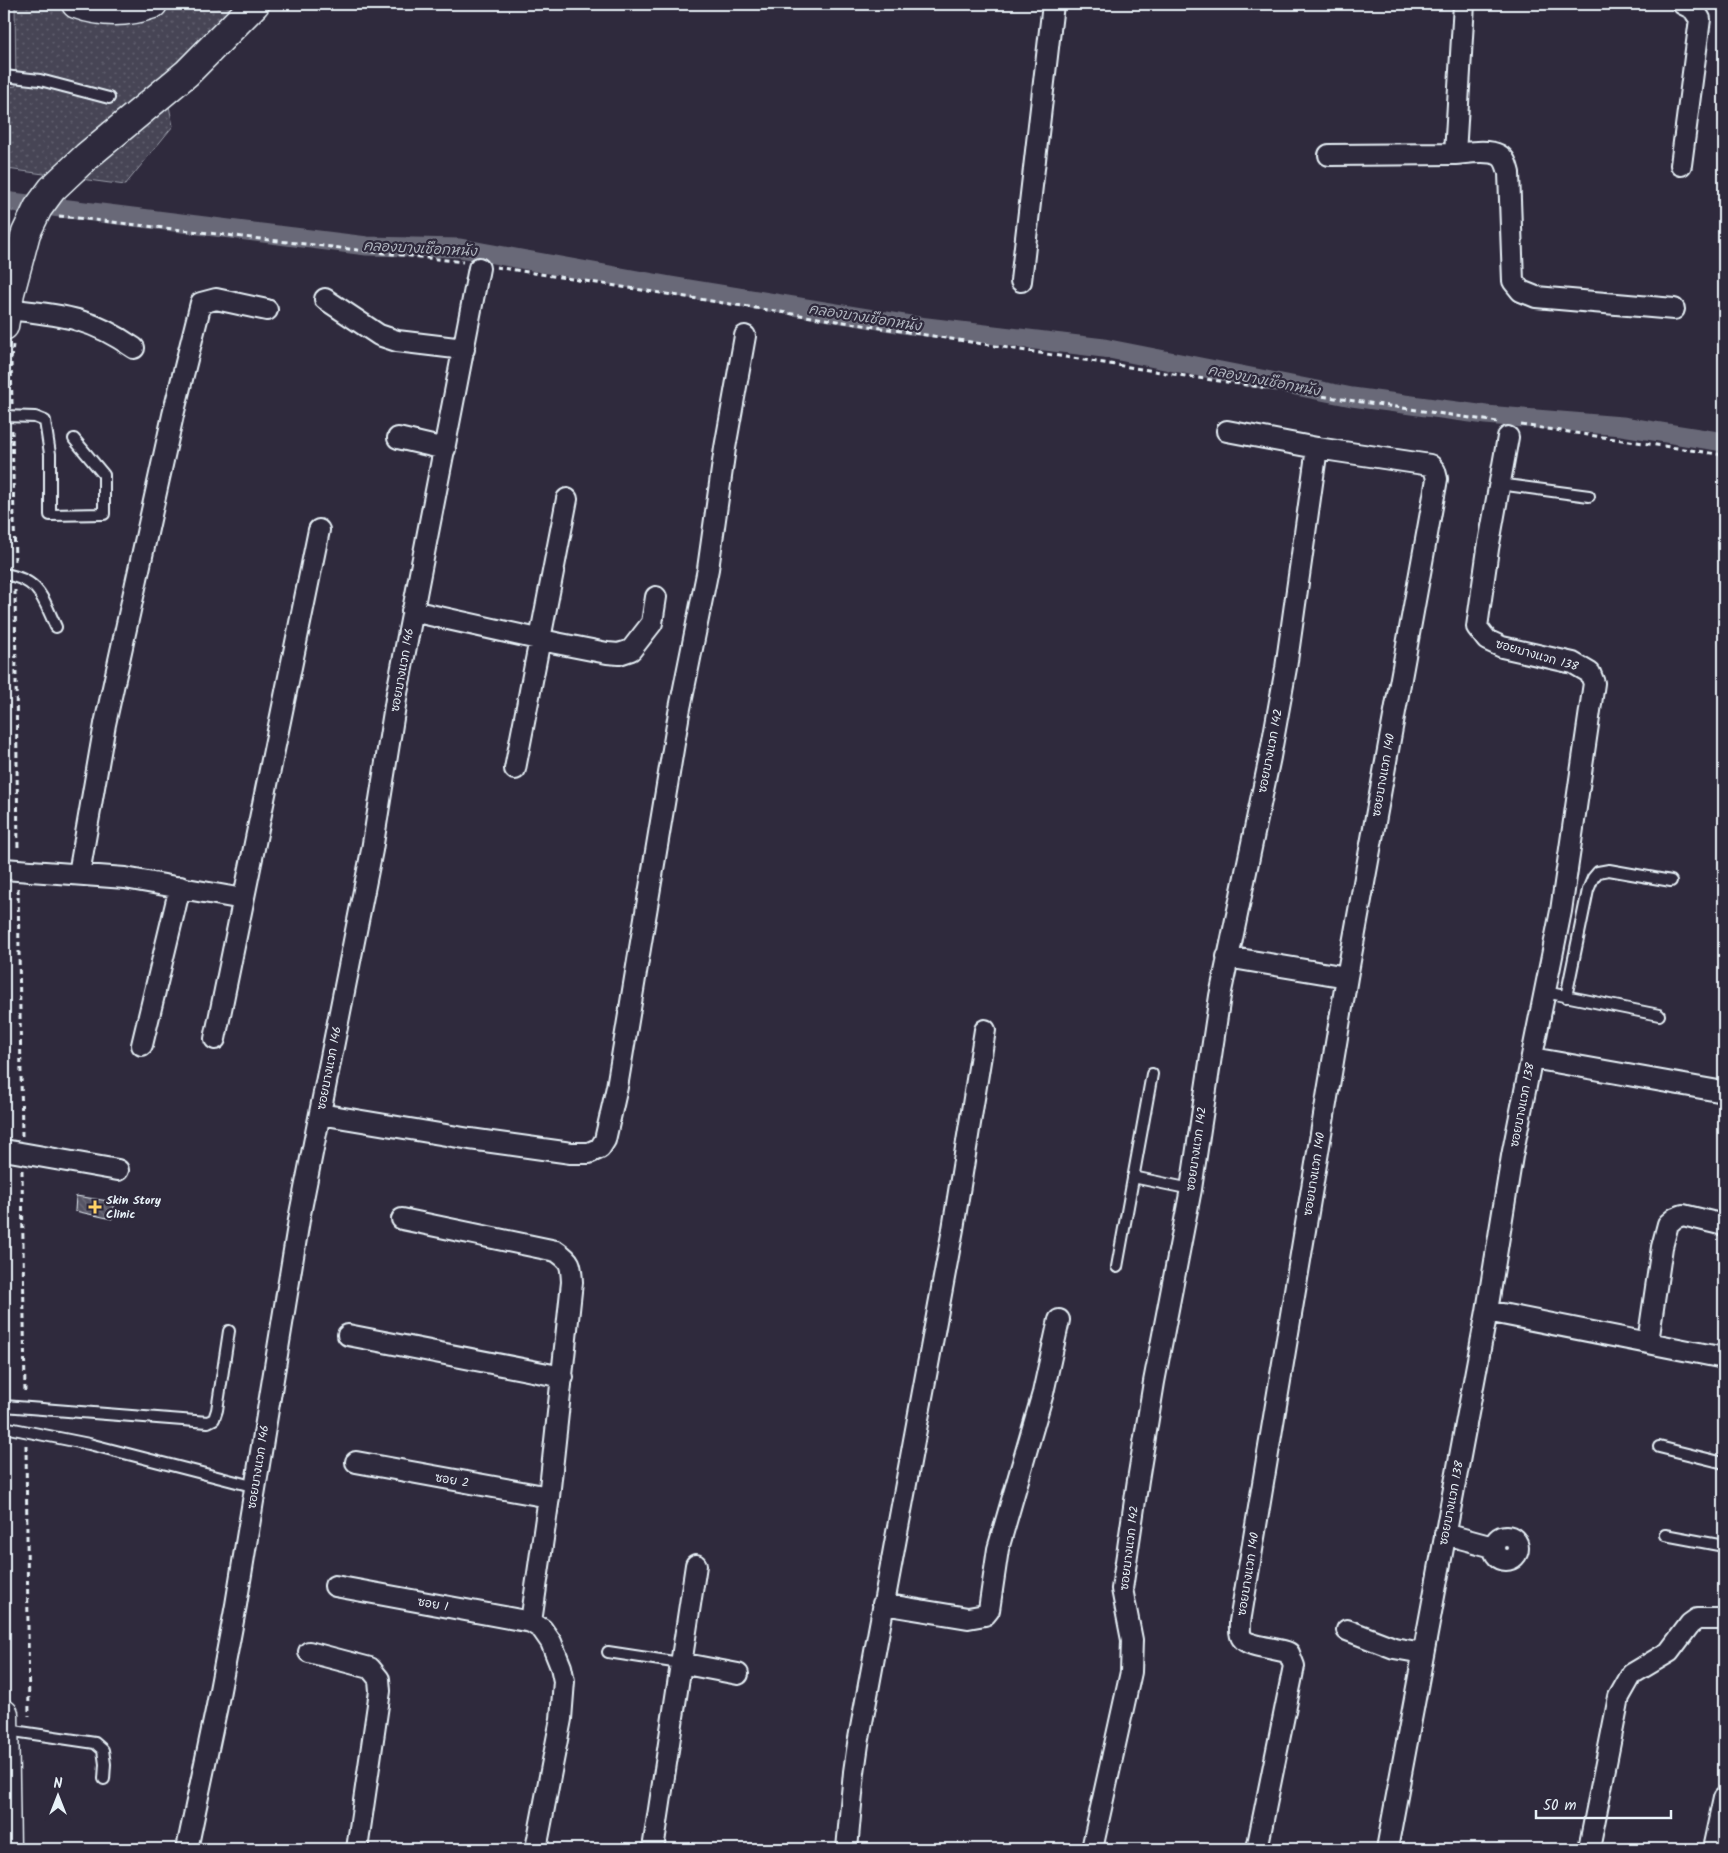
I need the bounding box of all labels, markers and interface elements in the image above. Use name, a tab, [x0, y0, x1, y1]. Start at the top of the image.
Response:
water label: คลองบางเชือกหนัง	[363, 235, 479, 263]
water label: คลองบางเชือกหนัง	[807, 298, 924, 338]
water label: คลองบางเชือกหนัง	[1206, 359, 1323, 403]
street label: ซอยบางแวก 146	[386, 627, 419, 714]
street label: ซอยบางแวก 138	[1493, 635, 1581, 677]
street label: ซอยบางแวก 142	[1253, 707, 1288, 795]
street label: ซอยบางแวก 140	[1367, 732, 1400, 818]
street label: ซอยบางแวก 146	[312, 1025, 347, 1112]
street label: ซอยบางแวก 138	[1505, 1060, 1540, 1149]
street label: ซอยบางแวก 142	[1181, 1106, 1212, 1193]
street label: ซอยบางแวก 140	[1299, 1131, 1330, 1217]
place label: Skin Story Clinic	[106, 1191, 162, 1224]
marker: Skin Story Clinic	[88, 1200, 102, 1214]
street label: ซอยบางแวก 146	[242, 1424, 275, 1510]
street label: ซอยบางแวก 138	[1434, 1458, 1469, 1547]
street label: ซอย 2	[433, 1468, 470, 1493]
street label: ซอยบางแวก 142	[1115, 1505, 1144, 1591]
street label: ซอยบางแวก 140	[1233, 1531, 1264, 1617]
street label: ซอย 1	[416, 1592, 450, 1617]
north arrow	[32, 1770, 82, 1820]
text: N	[54, 1773, 63, 1795]
scale bar	[1536, 1788, 1670, 1820]
text: 50 m	[1543, 1794, 1577, 1818]

